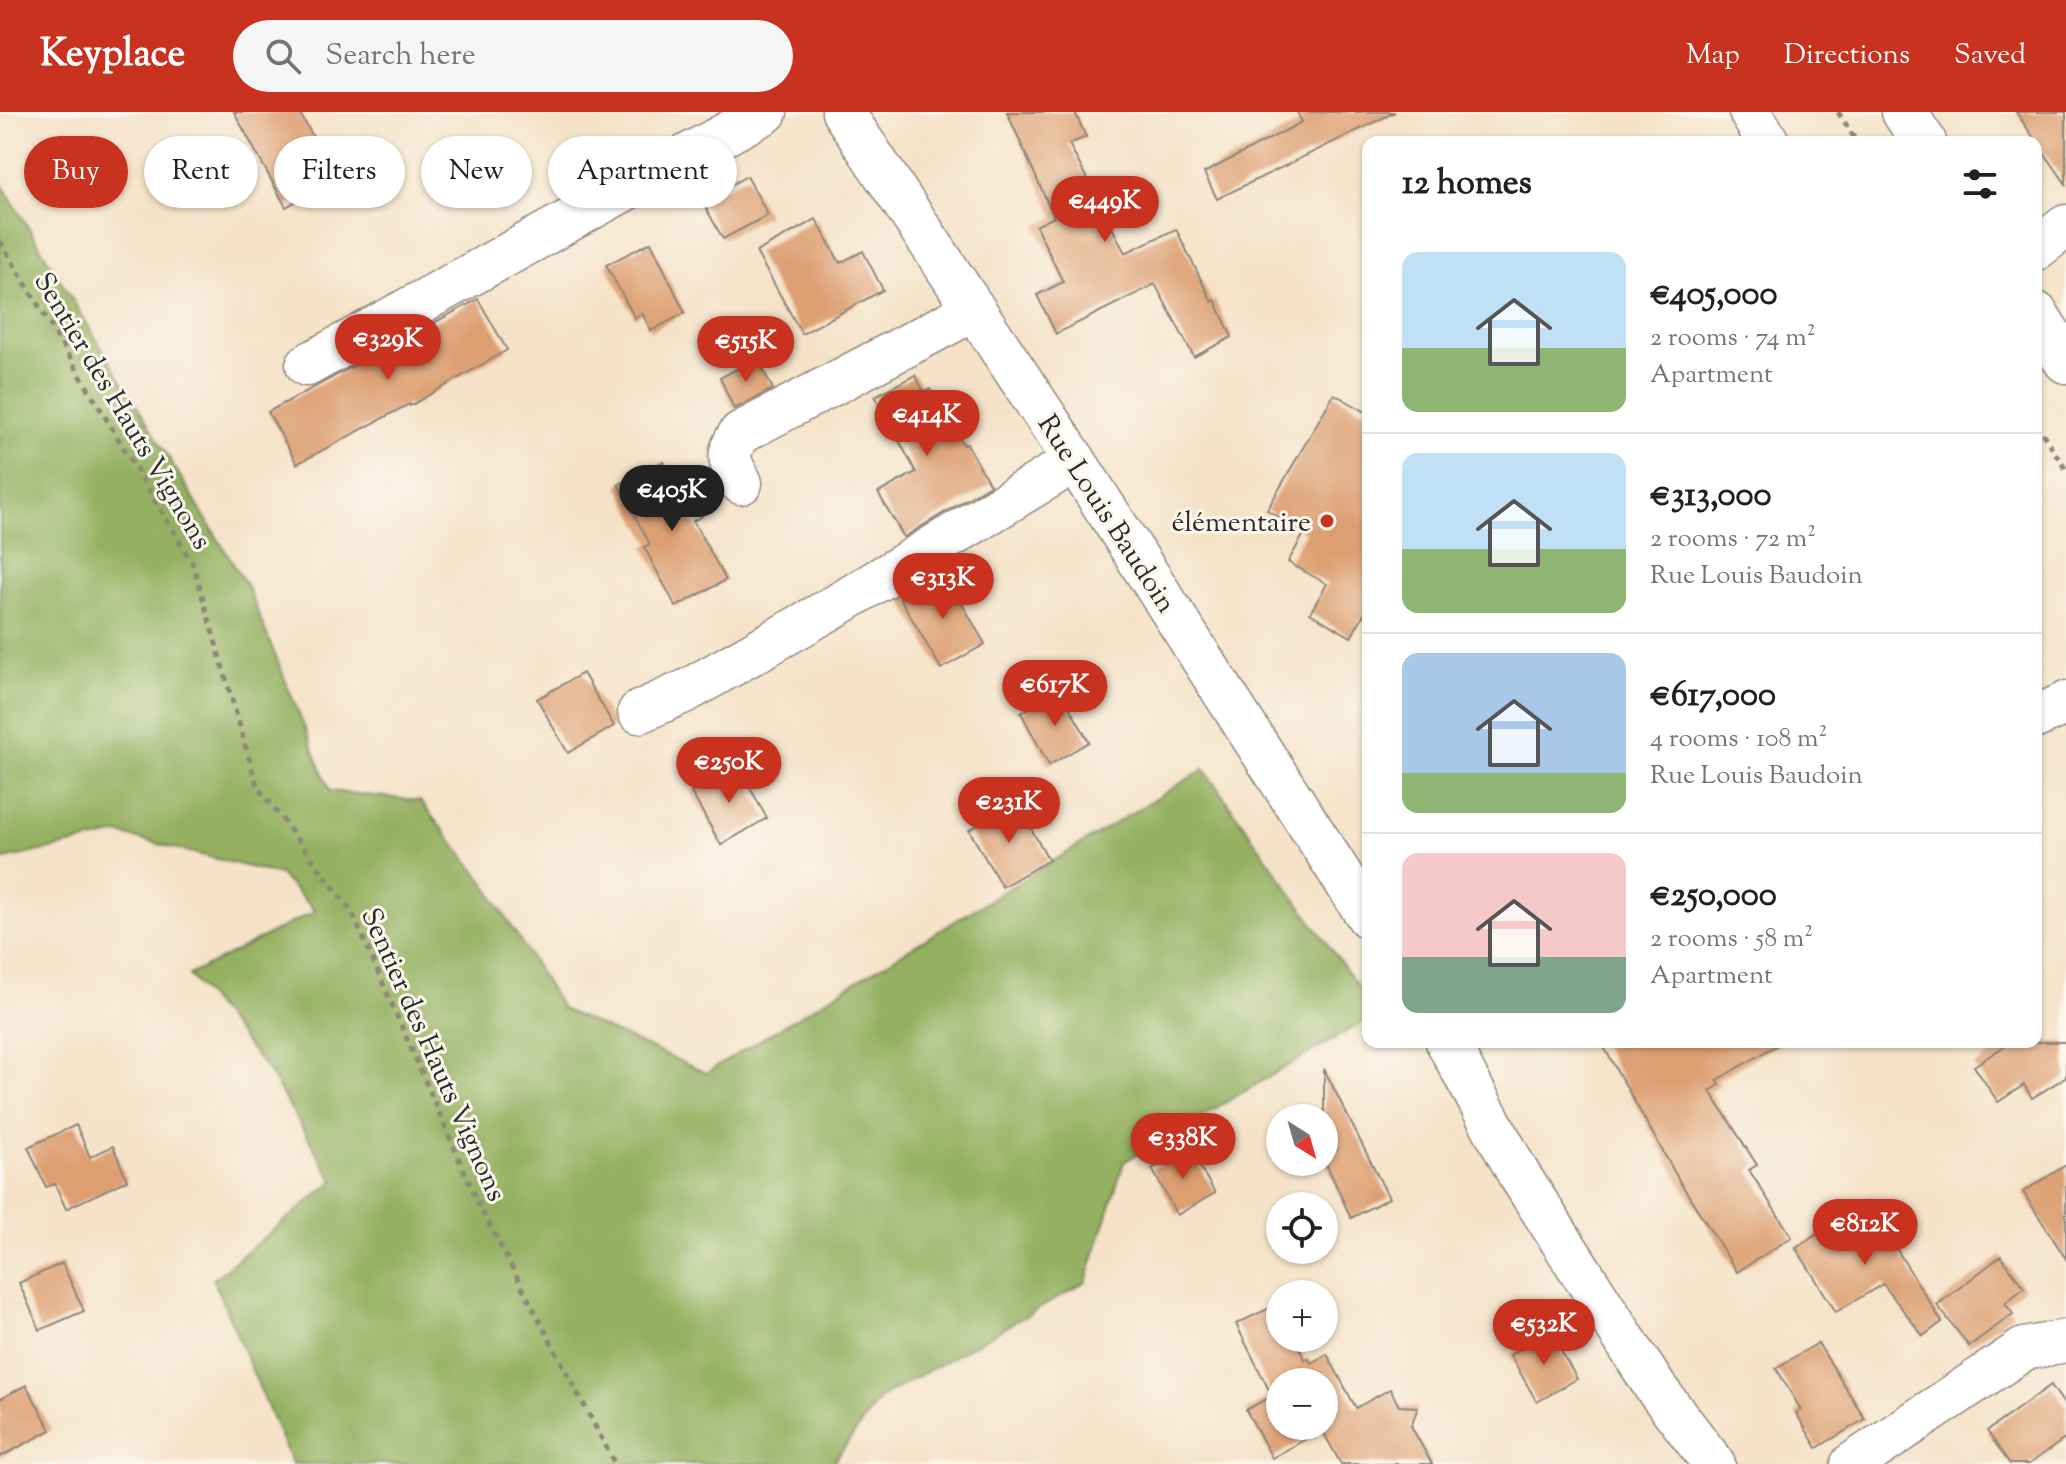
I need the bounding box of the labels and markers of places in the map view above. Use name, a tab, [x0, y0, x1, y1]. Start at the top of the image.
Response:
pin: €449K	[1049, 176, 1161, 244]
pin: €329K	[332, 314, 444, 382]
pin: €515K	[690, 316, 802, 384]
pin: €414K	[871, 390, 983, 458]
pin: €405K	[616, 465, 728, 533]
place label: élémentaire	[1171, 504, 1311, 544]
marker: élémentaire	[1318, 512, 1336, 530]
pin: €313K	[887, 553, 999, 621]
pin: €617K	[999, 660, 1111, 728]
pin: €250K	[673, 737, 785, 805]
pin: €231K	[953, 777, 1065, 845]
pin: €338K	[1127, 1113, 1239, 1181]
pin: €812K	[1809, 1199, 1921, 1267]
pin: €532K	[1488, 1299, 1600, 1367]

